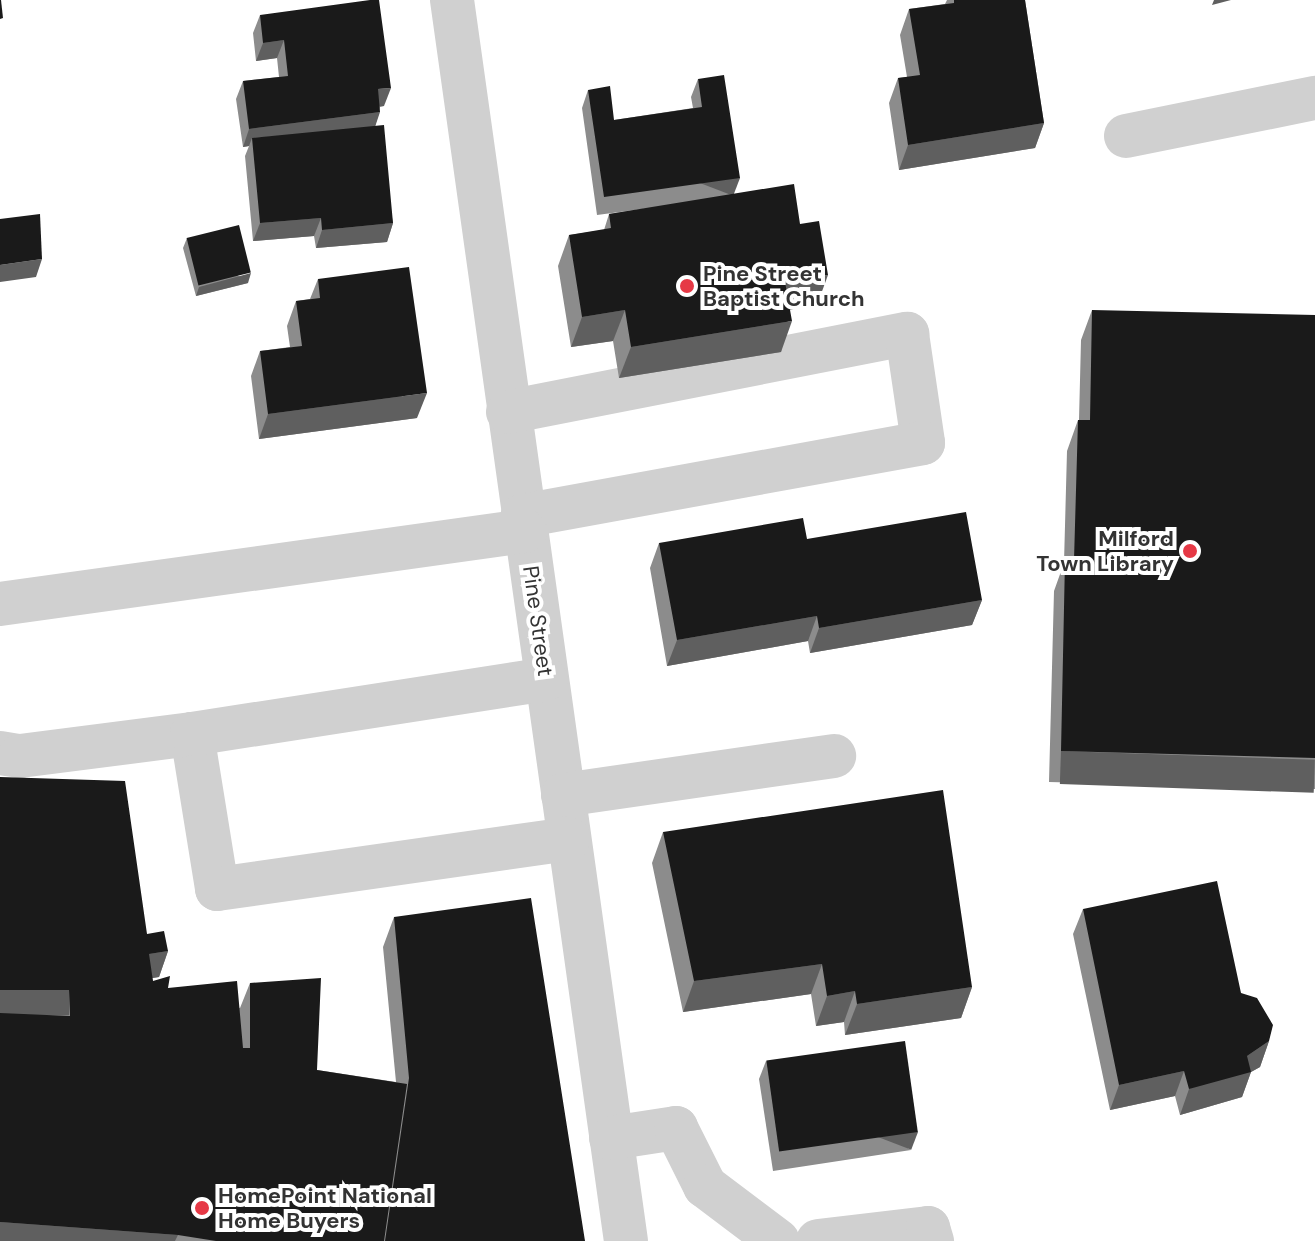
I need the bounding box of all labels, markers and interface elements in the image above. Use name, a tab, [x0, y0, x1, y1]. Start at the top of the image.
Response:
place label: Pine Street Baptist Church	[703, 260, 865, 312]
marker: Pine Street Baptist Church	[678, 277, 696, 295]
place label: Milford Town Library	[1036, 525, 1174, 576]
marker: Milford Town Library	[1181, 542, 1199, 560]
street label: Pine Street	[517, 564, 559, 678]
place label: HomePoint National Home Buyers	[218, 1182, 432, 1234]
marker: HomePoint National Home Buyers	[193, 1199, 211, 1217]

